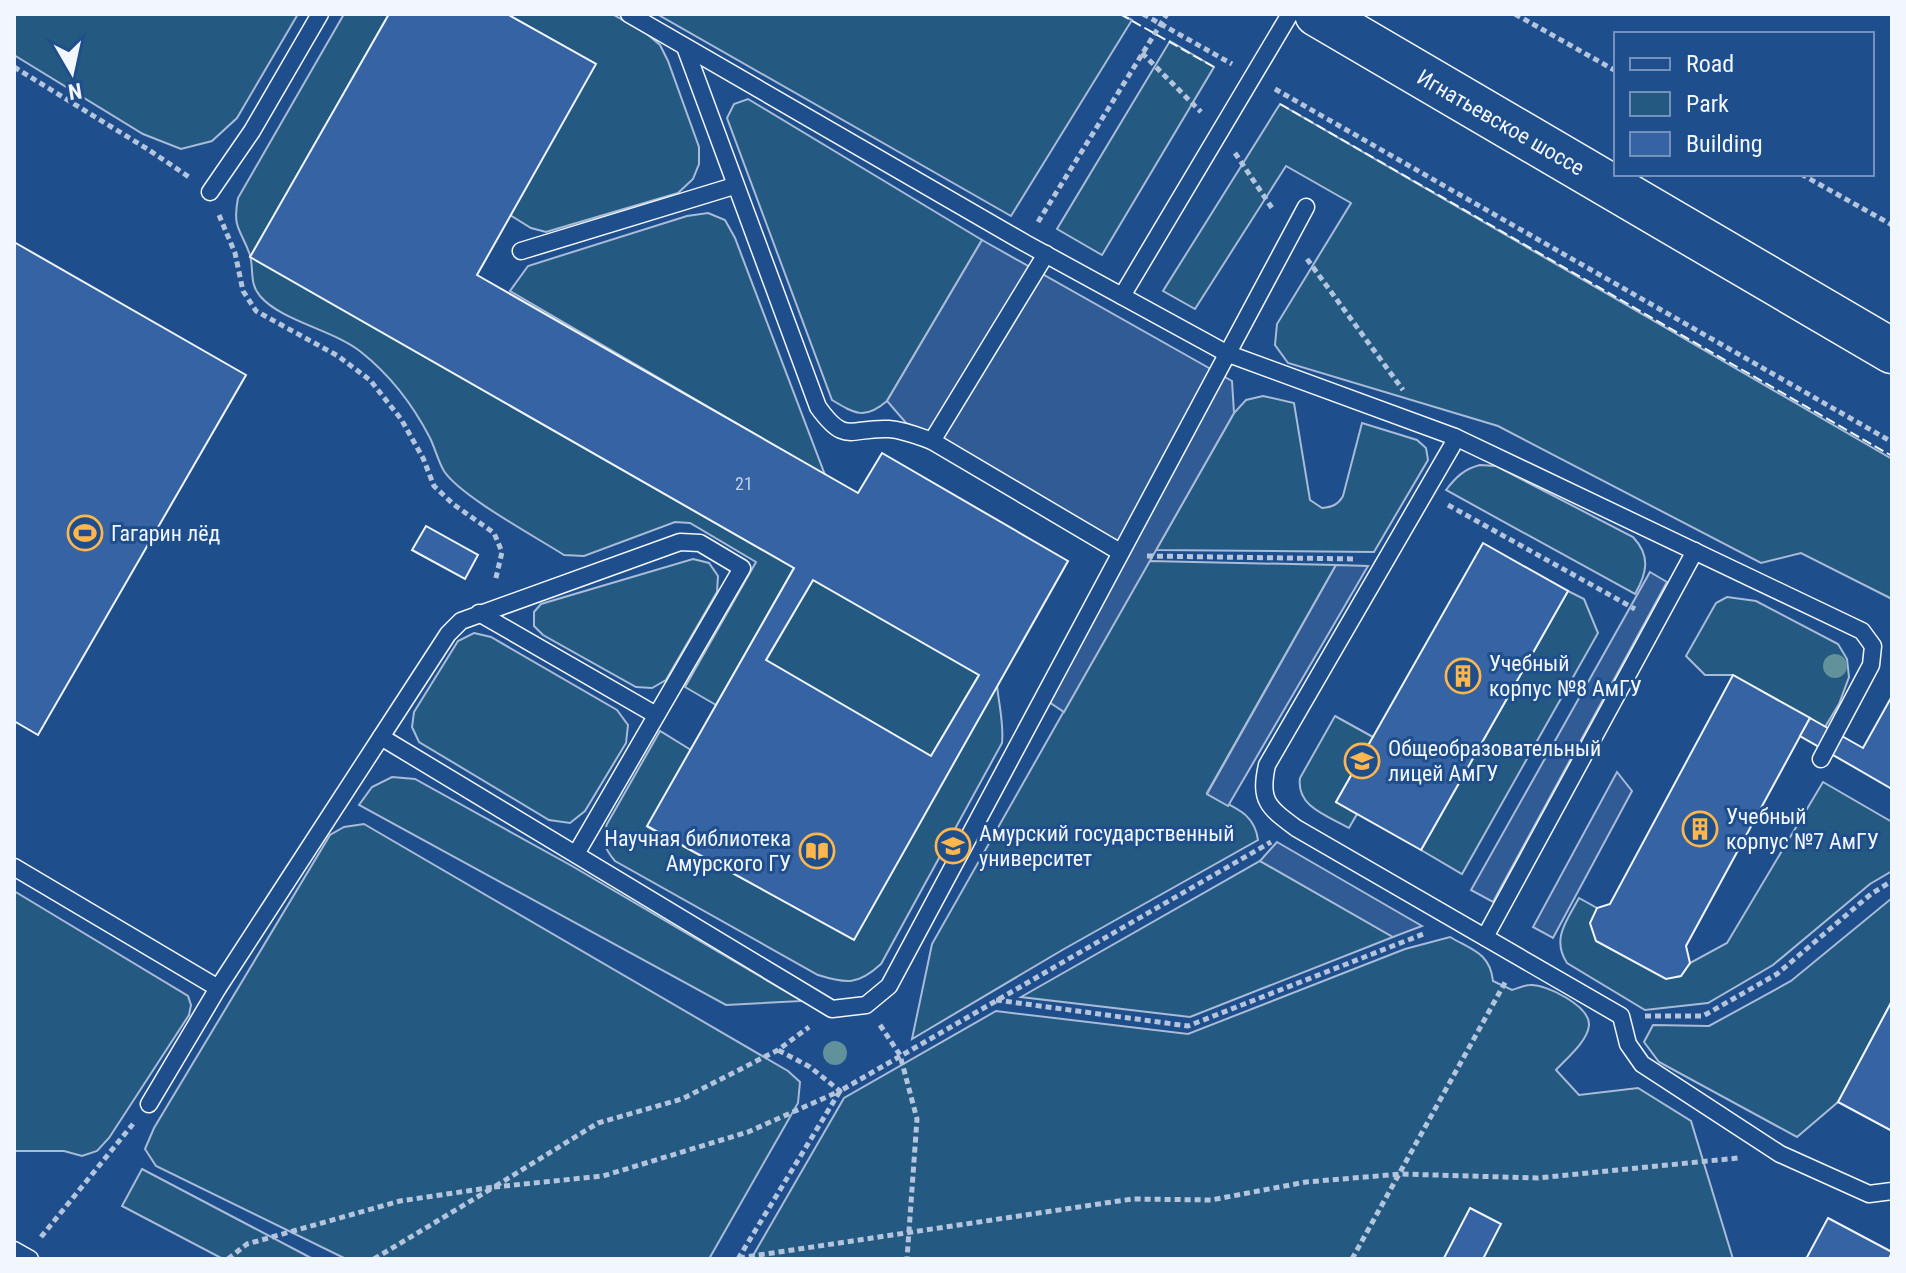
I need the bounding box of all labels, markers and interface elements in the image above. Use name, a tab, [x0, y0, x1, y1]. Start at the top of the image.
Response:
north arrow	[32, 32, 112, 112]
legend	[1614, 32, 1874, 176]
text: Road	[1686, 50, 1734, 78]
street label: Игнатьевское шоссе	[1413, 64, 1589, 180]
text: N	[66, 78, 84, 105]
text: Park	[1686, 90, 1729, 118]
text: Building	[1686, 130, 1763, 158]
house number: 21	[735, 473, 753, 494]
sports icon: Гагарин лёд	[66, 514, 104, 552]
place label: Гагарин лёд	[111, 521, 221, 546]
place label: Учебный корпус №8 АмГУ	[1489, 651, 1642, 701]
building icon: Учебный корпус №8 АмГУ	[1444, 657, 1482, 695]
place label: Общеобразовательный лицей АмГУ	[1388, 736, 1601, 786]
school or university icon: Общеобразовательный лицей АмГУ	[1343, 742, 1381, 780]
place label: Учебный корпус №7 АмГУ	[1726, 804, 1879, 854]
building icon: Учебный корпус №7 АмГУ	[1681, 810, 1719, 848]
place label: Амурский государственный университет	[979, 821, 1234, 871]
place label: Научная библиотека Амурского ГУ	[604, 826, 791, 876]
school or university icon: Амурский государственный университет	[934, 827, 972, 865]
library icon: Научная библиотека Амурского ГУ	[798, 832, 836, 870]

